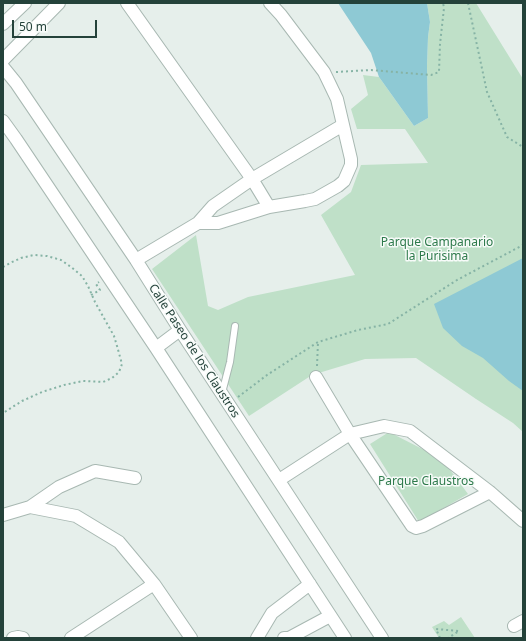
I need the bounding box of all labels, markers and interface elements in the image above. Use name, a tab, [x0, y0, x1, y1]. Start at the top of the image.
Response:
scale bar	[14, 12, 99, 38]
text: 50 m	[19, 18, 47, 35]
park label: Parque Campanario la Purisima	[381, 236, 493, 264]
street label: Calle Paseo de los Claustros	[145, 281, 243, 421]
park label: Parque Claustros	[378, 475, 474, 489]

